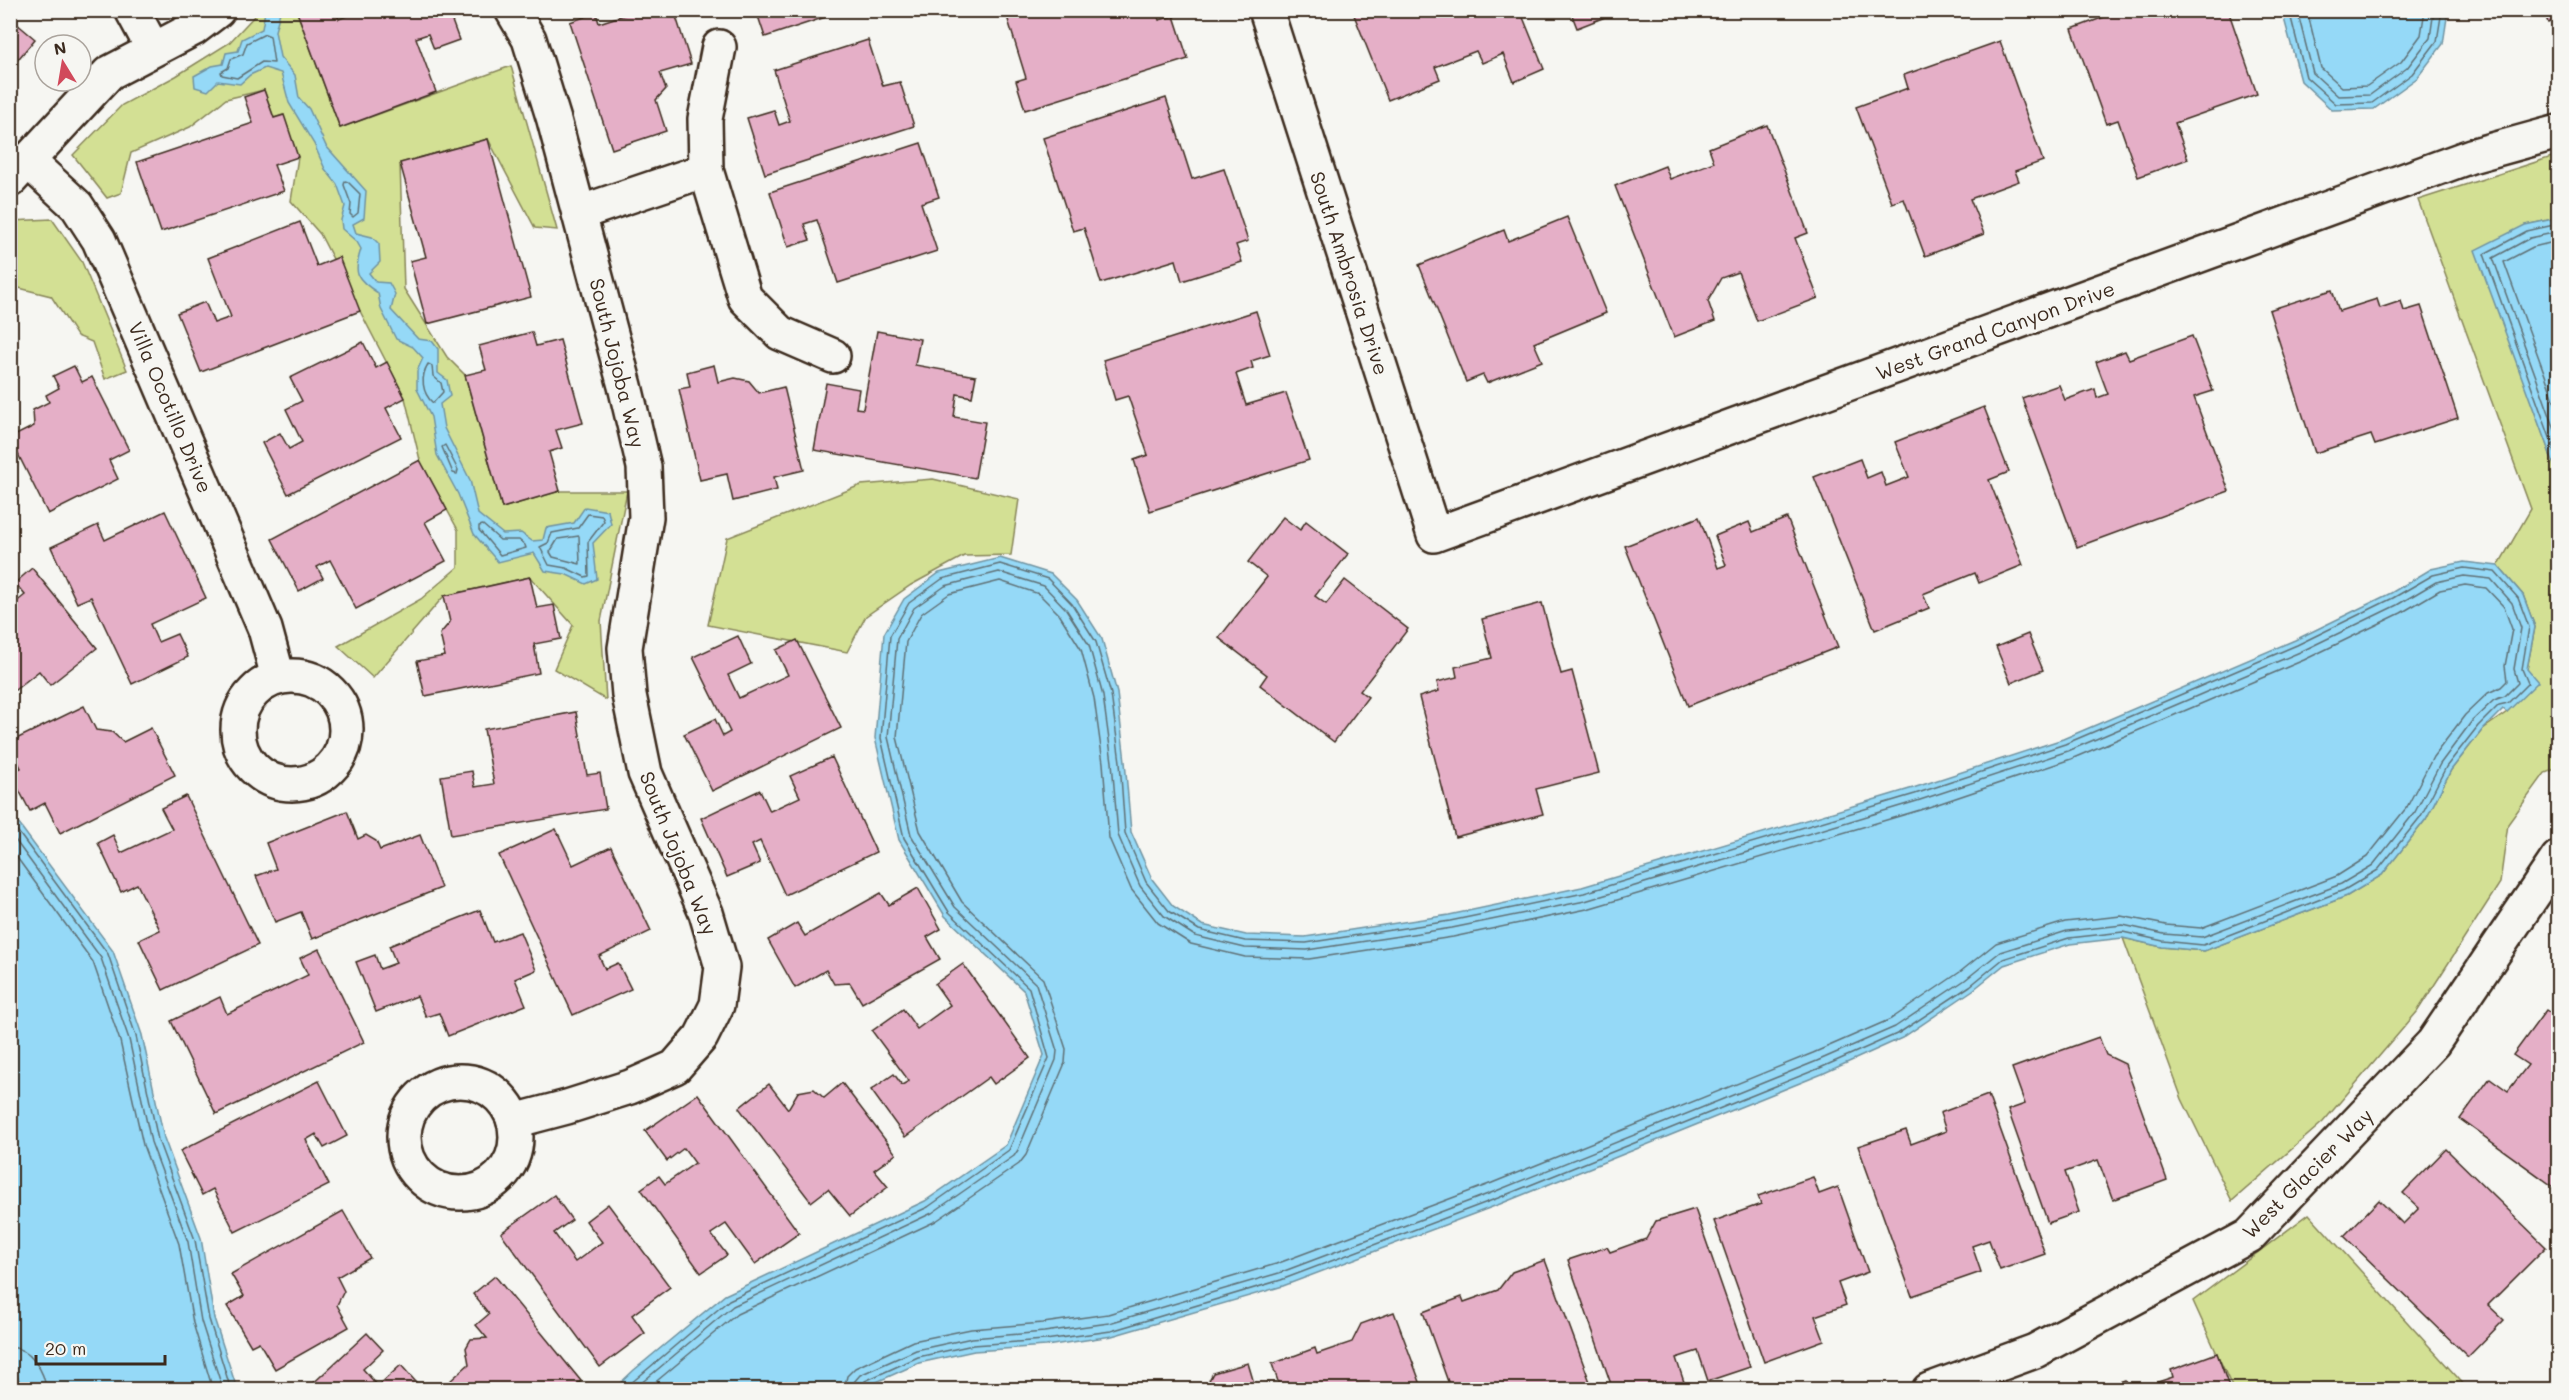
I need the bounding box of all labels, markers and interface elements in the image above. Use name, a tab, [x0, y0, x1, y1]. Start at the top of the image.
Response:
north arrow	[33, 33, 93, 93]
text: N	[52, 36, 68, 59]
street label: South Ambrosia Drive	[1305, 168, 1395, 378]
street label: South Jojoba Way	[584, 275, 652, 451]
street label: West Grand Canyon Drive	[1872, 275, 2118, 385]
street label: Villa Ocotillo Drive	[123, 318, 219, 496]
street label: South Jojoba Way	[634, 767, 724, 939]
street label: West Glacier Way	[2236, 1102, 2378, 1244]
scale bar	[36, 1328, 165, 1366]
text: 20 m	[45, 1336, 86, 1360]

